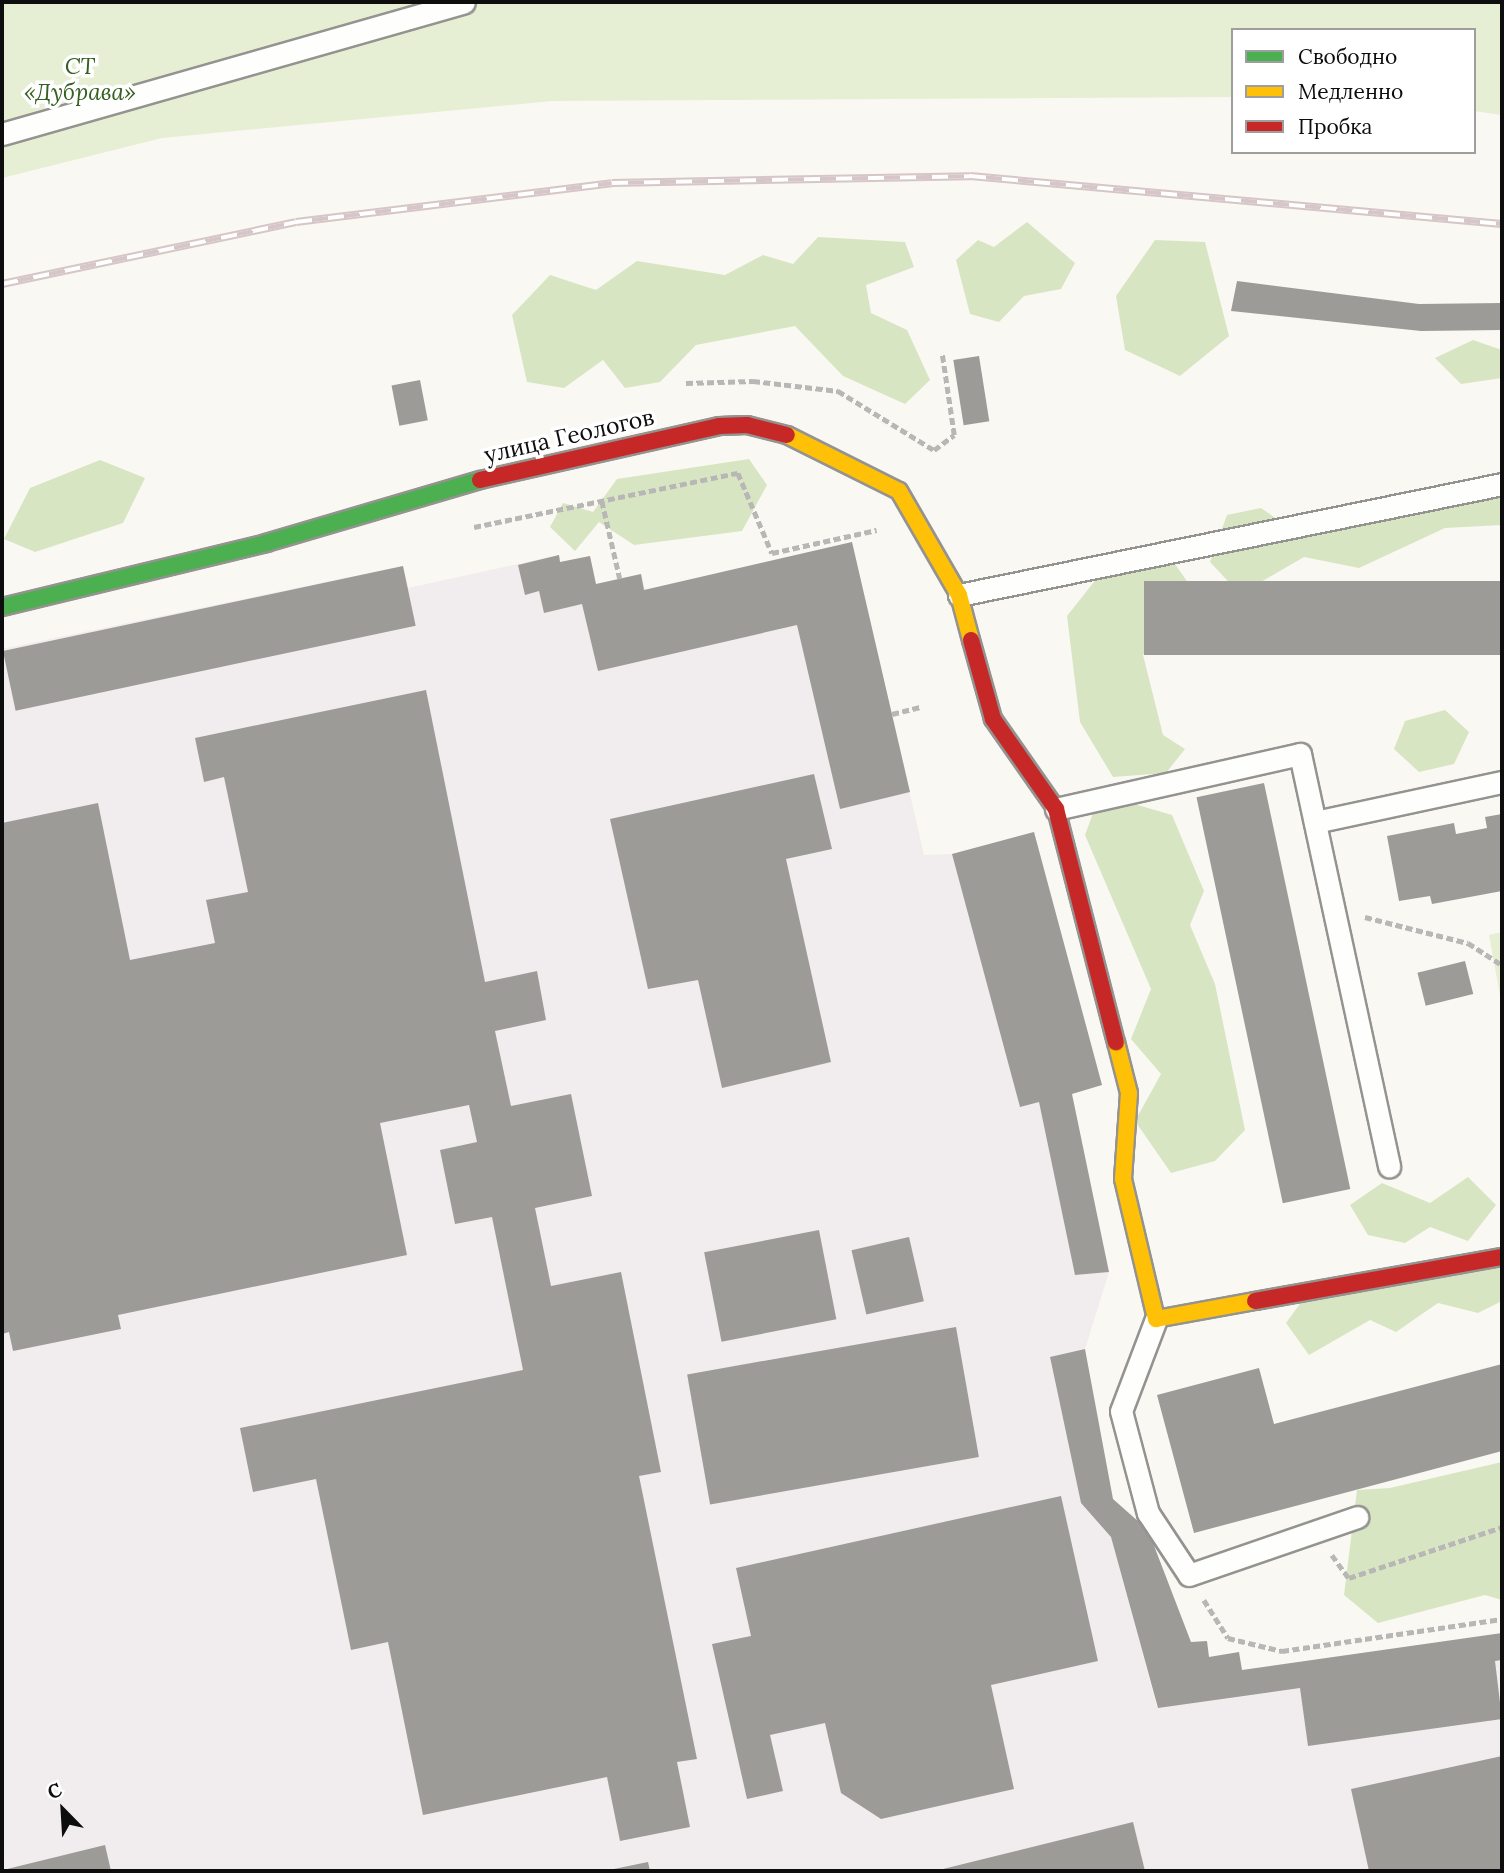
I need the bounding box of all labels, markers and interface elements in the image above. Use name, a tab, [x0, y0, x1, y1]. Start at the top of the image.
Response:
legend	[1231, 28, 1476, 154]
text: Свободно	[1298, 43, 1397, 70]
park label: СТ «Дубрава»	[24, 52, 136, 106]
text: Медленно	[1298, 78, 1403, 105]
text: Пробка	[1298, 113, 1372, 140]
street label: улица Геологов	[482, 403, 656, 469]
north arrow	[28, 1775, 98, 1845]
text: С	[44, 1777, 65, 1804]

